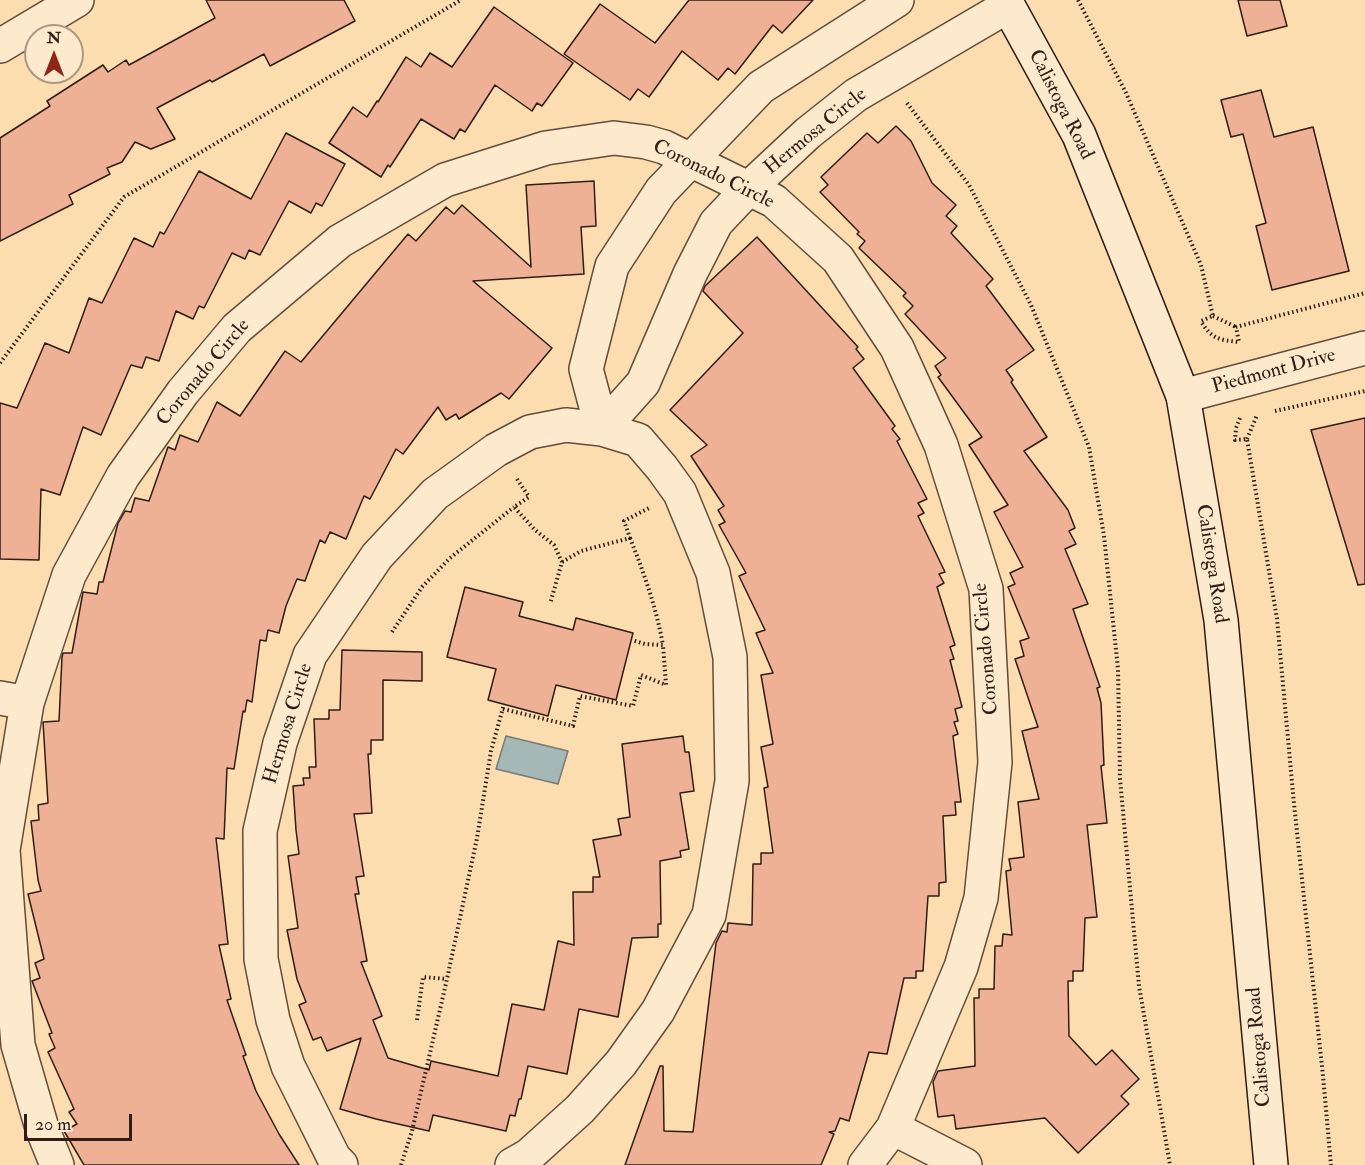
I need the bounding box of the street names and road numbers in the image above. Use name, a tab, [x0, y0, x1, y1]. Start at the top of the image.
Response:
street label: Calistoga Road	[1022, 46, 1098, 164]
street label: Hermosa Circle	[760, 83, 872, 181]
street label: Coronado Circle	[648, 135, 778, 215]
street label: Coronado Circle	[152, 315, 256, 431]
street label: Piedmont Drive	[1210, 344, 1338, 400]
street label: Calistoga Road	[1190, 503, 1232, 625]
street label: Coronado Circle	[969, 582, 1005, 716]
street label: Hermosa Circle	[259, 661, 319, 787]
street label: Calistoga Road	[1243, 986, 1277, 1108]

